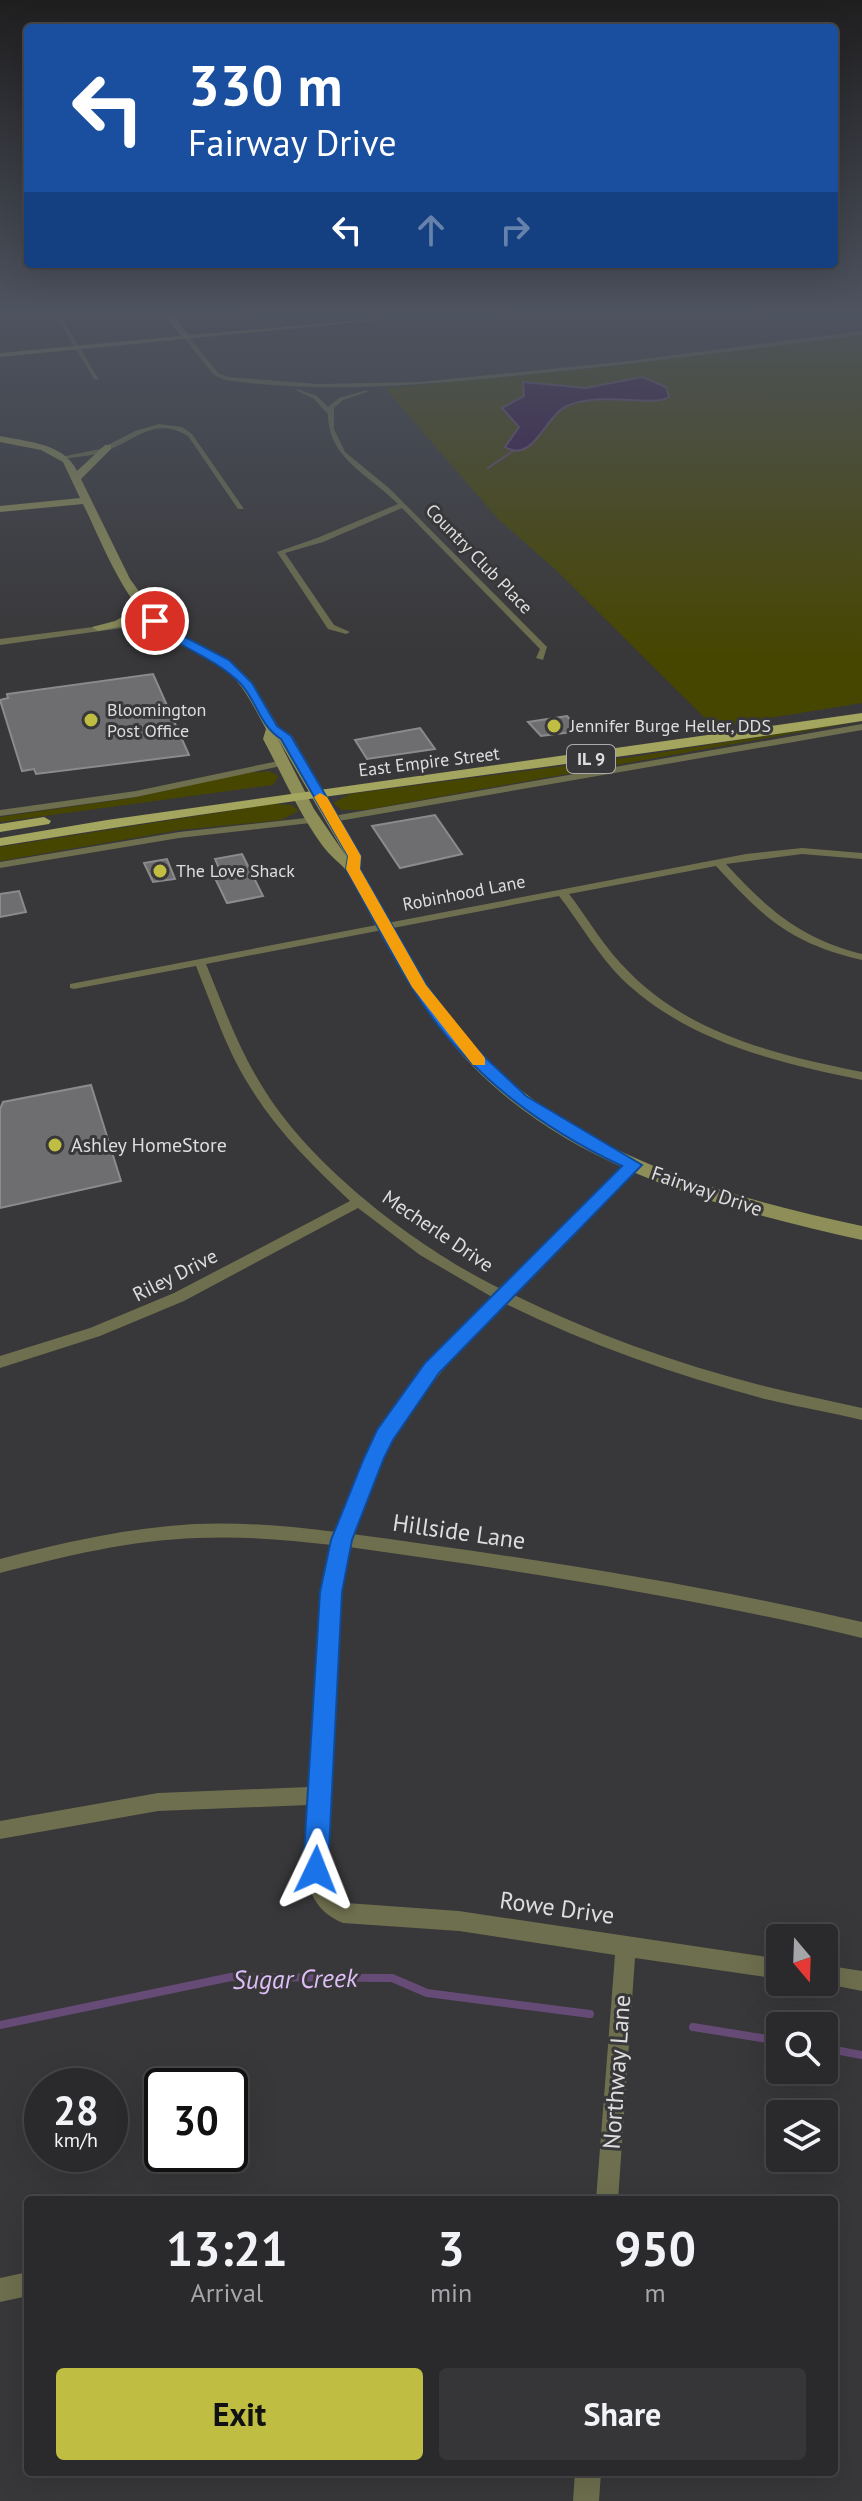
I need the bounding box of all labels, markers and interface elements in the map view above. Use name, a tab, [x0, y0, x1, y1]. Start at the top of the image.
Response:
text: 330 m	[188, 49, 343, 121]
icon: left	[56, 56, 160, 160]
text: Fairway Drive	[188, 119, 396, 166]
icon: left	[325, 208, 369, 252]
icon: ahead	[409, 208, 453, 252]
icon: right	[493, 208, 537, 252]
street label: Country Club Place	[421, 499, 538, 619]
pin	[121, 587, 189, 655]
icon: arrive	[133, 599, 177, 643]
place label: Bloomington Post Office	[107, 698, 206, 742]
marker: Bloomington Post Office	[82, 711, 100, 729]
place label: Jennifer Burge Heller, DDS	[569, 714, 771, 737]
marker: Jennifer Burge Heller, DDS	[545, 717, 563, 735]
street label: East Empire Street	[357, 741, 501, 782]
road number: IL 9	[567, 745, 615, 773]
place label: The Love Shack	[176, 859, 295, 882]
marker: The Love Shack	[151, 862, 169, 880]
street label: Robinhood Lane	[401, 869, 527, 916]
place label: Ashley HomeStore	[71, 1132, 227, 1158]
marker: Ashley HomeStore	[46, 1136, 64, 1154]
street label: Fairway Drive	[648, 1160, 766, 1222]
street label: Mecherle Drive	[377, 1184, 499, 1278]
street label: Riley Drive	[128, 1243, 222, 1307]
street label: Hillside Lane	[391, 1507, 527, 1556]
position arrow	[274, 1828, 358, 1912]
street label: Rowe Drive	[498, 1884, 616, 1931]
north arrow	[766, 1924, 838, 1996]
map controls	[766, 1924, 838, 2172]
water label: Sugar Creek	[232, 1961, 359, 1996]
street label: Northway Lane	[596, 1994, 637, 2150]
button: search	[766, 2012, 838, 2084]
speed limit sign: 30	[144, 2068, 248, 2172]
text: 28	[53, 2084, 99, 2136]
button: layers	[766, 2100, 838, 2172]
text: km/h	[54, 2127, 98, 2153]
text: 13:21	[166, 2217, 288, 2279]
text: 3	[437, 2217, 465, 2279]
text: 950	[614, 2217, 696, 2279]
text: Arrival	[191, 2276, 263, 2309]
text: min	[430, 2276, 472, 2309]
text: m	[645, 2276, 666, 2309]
button: Exit	[56, 2368, 423, 2460]
button: Share	[439, 2368, 806, 2460]

